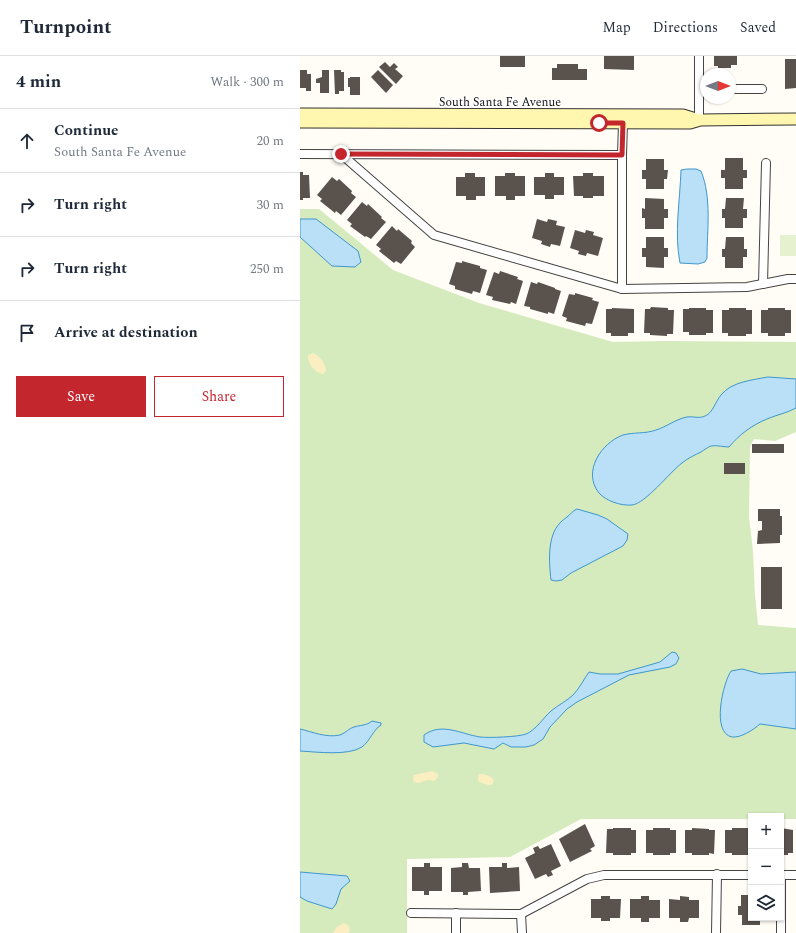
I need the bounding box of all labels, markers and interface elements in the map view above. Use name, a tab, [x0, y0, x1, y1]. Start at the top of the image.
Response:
text: Turnpoint	[20, 13, 112, 42]
text: Map	[603, 17, 631, 38]
text: Directions	[653, 17, 718, 38]
text: Saved	[740, 17, 776, 38]
north arrow	[700, 68, 736, 104]
text: 4 min	[16, 69, 61, 95]
text: Walk · 300 m	[210, 72, 284, 92]
street label: South Santa Fe Avenue	[439, 93, 561, 112]
route start	[590, 114, 608, 132]
text: Continue	[54, 119, 119, 142]
icon: ahead	[16, 130, 38, 152]
text: 20 m	[257, 131, 284, 151]
text: South Santa Fe Avenue	[54, 142, 186, 162]
route end	[332, 145, 350, 163]
text: Turn right	[54, 193, 127, 216]
icon: right	[16, 194, 38, 216]
text: 30 m	[257, 195, 284, 215]
text: Turn right	[54, 257, 127, 280]
icon: right	[16, 258, 38, 280]
text: 250 m	[250, 259, 284, 279]
text: Arrive at destination	[54, 321, 198, 344]
icon: arrive	[16, 322, 38, 344]
button: Save	[16, 376, 146, 417]
button: Share	[154, 376, 284, 417]
map controls	[748, 813, 784, 921]
button: +	[748, 813, 784, 849]
button: −	[748, 849, 784, 885]
button: layers	[748, 885, 784, 921]

